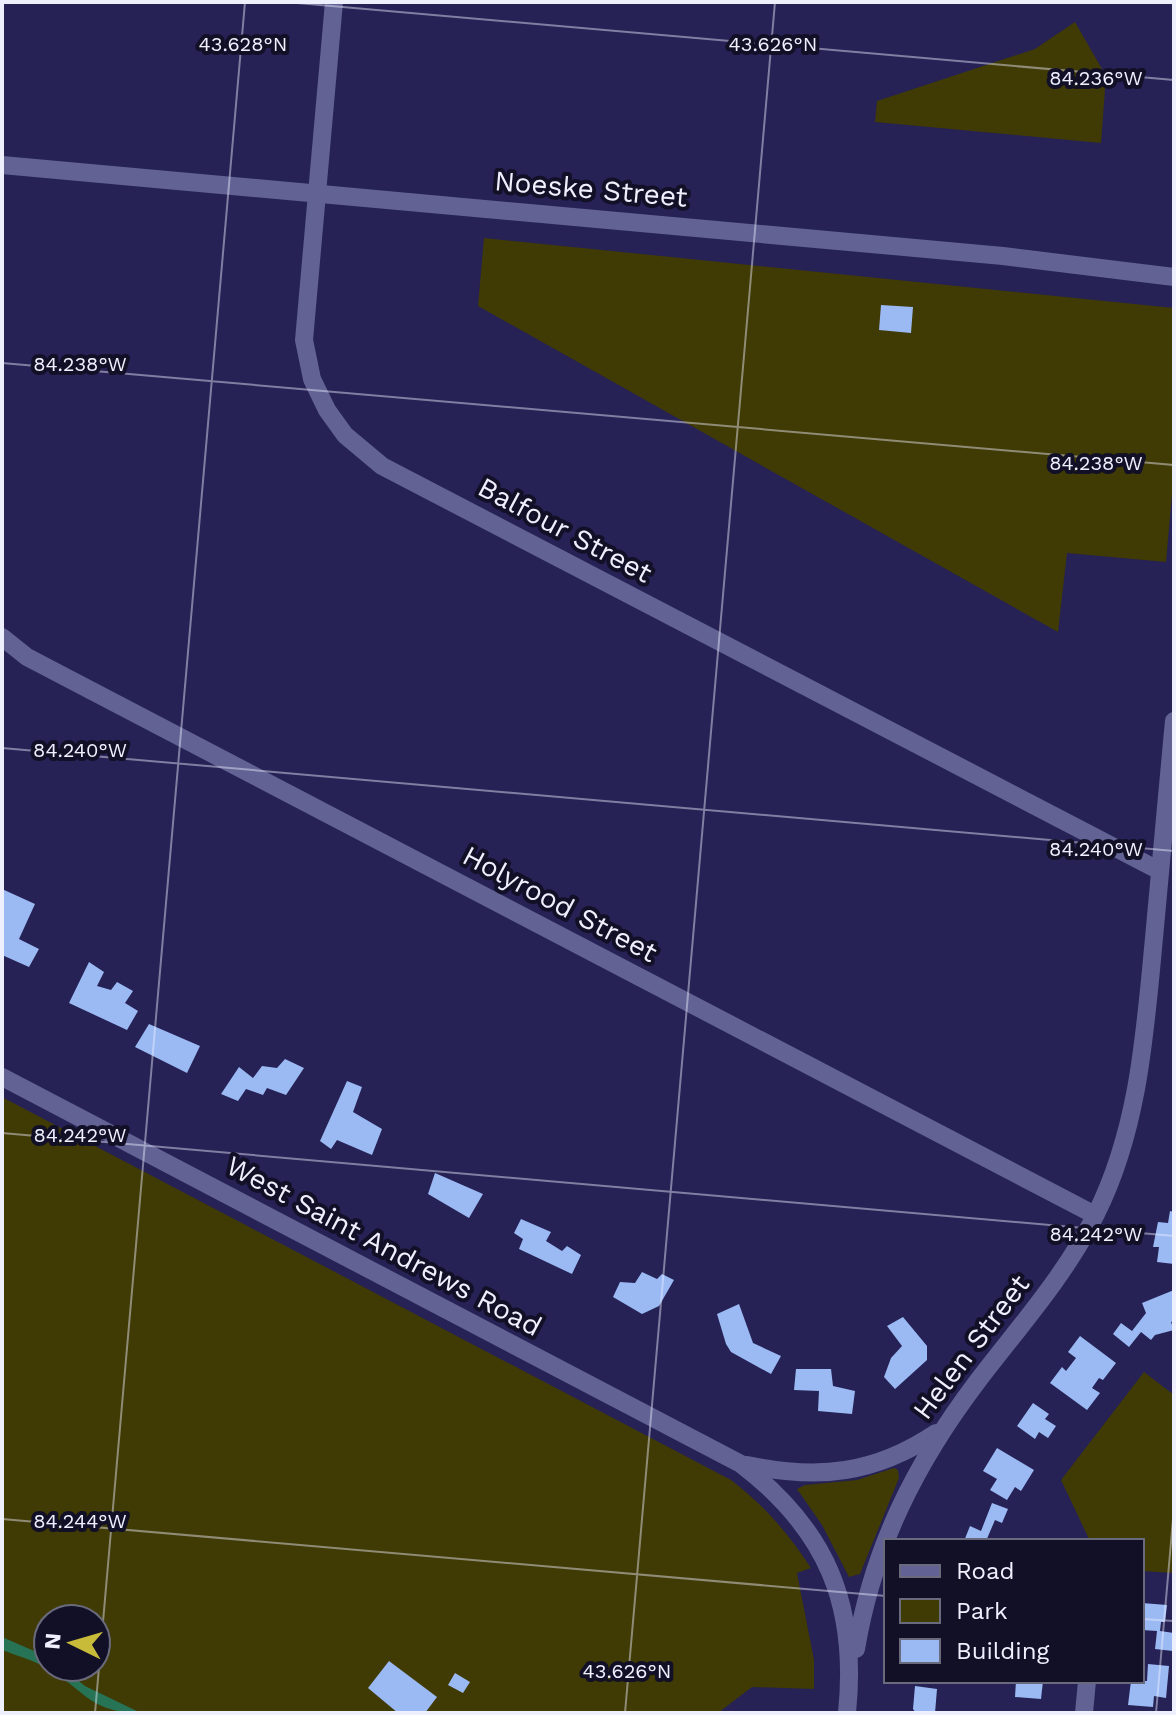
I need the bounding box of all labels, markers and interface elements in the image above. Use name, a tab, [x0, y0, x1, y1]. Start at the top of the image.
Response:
text: 43.628°N	[199, 32, 287, 56]
text: 43.626°N	[729, 32, 817, 56]
text: 84.236°W	[1049, 66, 1143, 90]
street label: Noeske Street	[493, 164, 689, 214]
text: 84.238°W	[33, 352, 127, 376]
text: 84.238°W	[1049, 451, 1143, 475]
street label: Balfour Street	[472, 470, 658, 590]
text: 84.240°W	[33, 738, 127, 762]
text: 84.240°W	[1049, 837, 1143, 861]
street label: Holyrood Street	[457, 839, 663, 969]
text: 84.242°W	[34, 1123, 127, 1147]
street label: West Saint Andrews Road	[221, 1149, 547, 1343]
text: 84.242°W	[1050, 1222, 1143, 1246]
street label: Helen Street	[906, 1268, 1036, 1426]
text: 84.244°W	[33, 1509, 127, 1533]
legend	[884, 1539, 1144, 1683]
text: Road	[956, 1557, 1015, 1585]
text: Park	[956, 1597, 1008, 1625]
north arrow	[32, 1603, 112, 1683]
text: N	[39, 1632, 66, 1651]
text: Building	[956, 1637, 1049, 1665]
text: 43.626°N	[583, 1659, 671, 1683]

